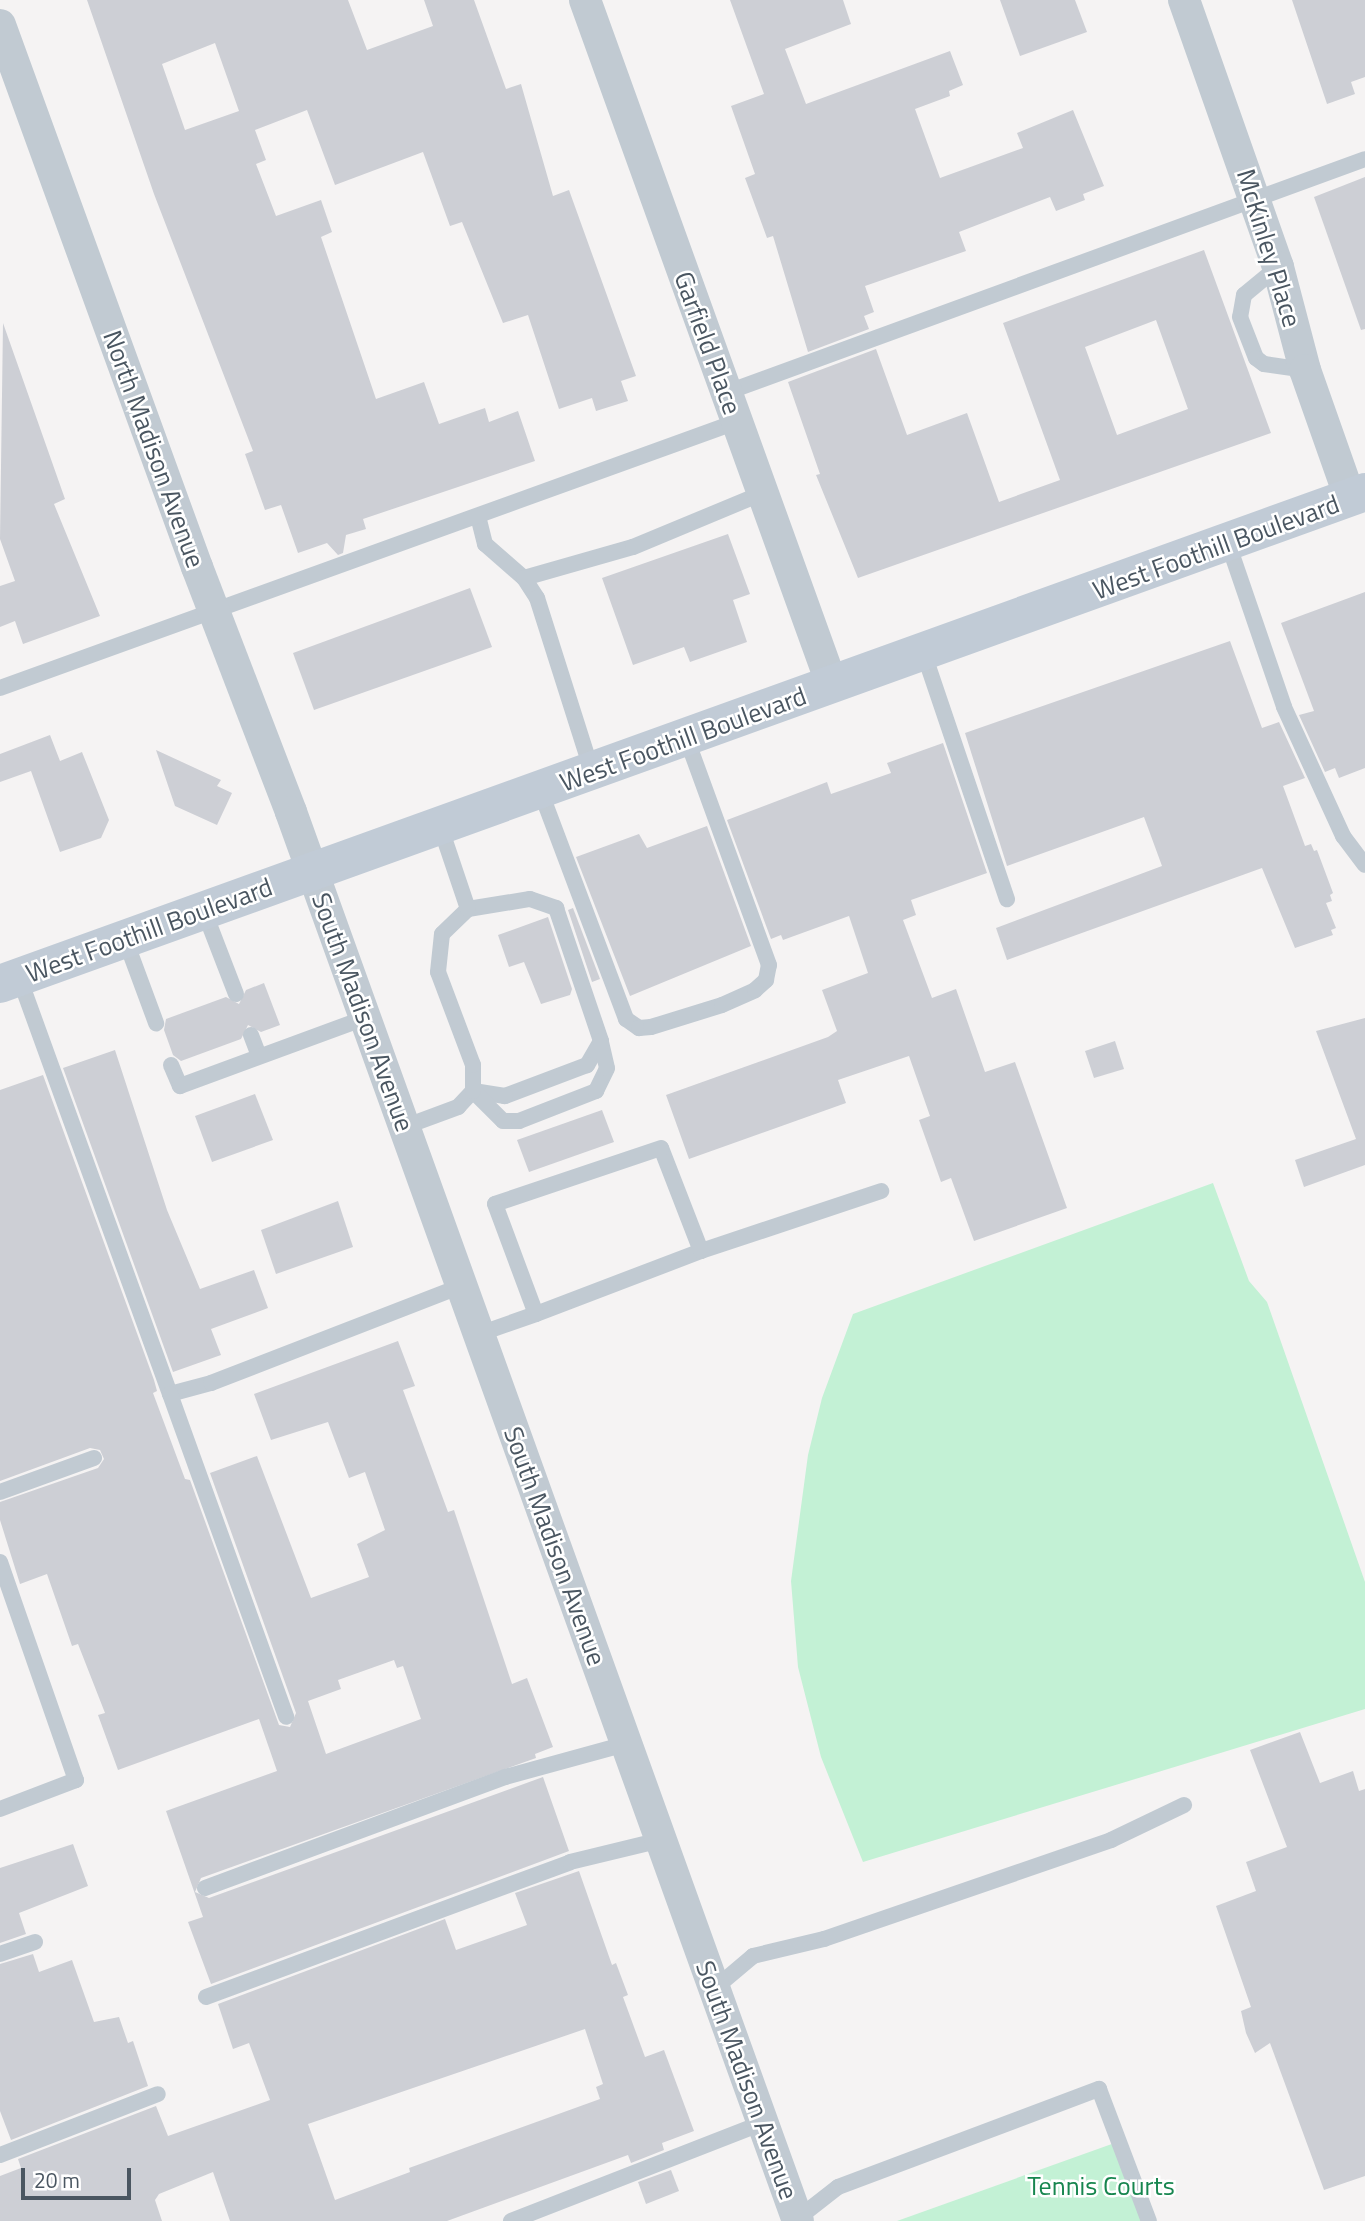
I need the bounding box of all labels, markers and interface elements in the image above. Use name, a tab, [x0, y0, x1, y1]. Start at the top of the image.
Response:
street label: McKinley Place	[1230, 165, 1308, 331]
street label: Garfield Place	[668, 267, 748, 419]
street label: North Madison Avenue	[97, 326, 211, 572]
street label: West Foothill Boulevard	[1089, 488, 1343, 606]
street label: West Foothill Boulevard	[556, 680, 810, 798]
street label: West Foothill Boulevard	[22, 871, 276, 989]
street label: South Madison Avenue	[305, 888, 421, 1136]
street label: South Madison Avenue	[497, 1422, 613, 1670]
street label: South Madison Avenue	[689, 1956, 805, 2204]
scale bar	[24, 2154, 135, 2198]
text: 20 m	[34, 2164, 80, 2196]
park label: Tennis Courts	[1027, 2170, 1175, 2202]

